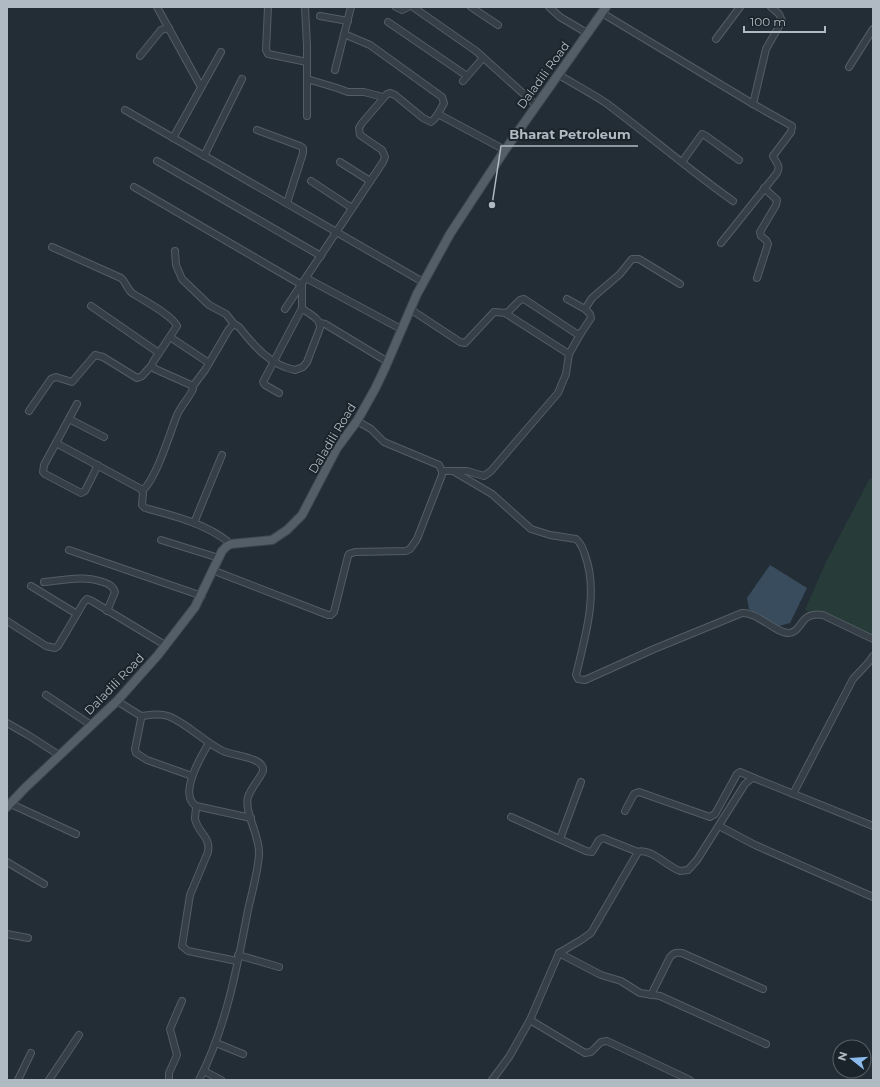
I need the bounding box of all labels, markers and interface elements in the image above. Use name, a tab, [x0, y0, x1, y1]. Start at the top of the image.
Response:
scale bar	[744, 8, 825, 34]
text: 100 m	[750, 14, 786, 29]
street label: Daladili Road	[514, 38, 572, 112]
callout: Bharat Petroleum	[501, 121, 638, 146]
text: Bharat Petroleum	[509, 126, 631, 142]
street label: Daladili Road	[305, 400, 359, 476]
street label: Daladili Road	[81, 650, 147, 718]
north arrow	[832, 1039, 872, 1079]
text: N	[834, 1050, 850, 1062]

